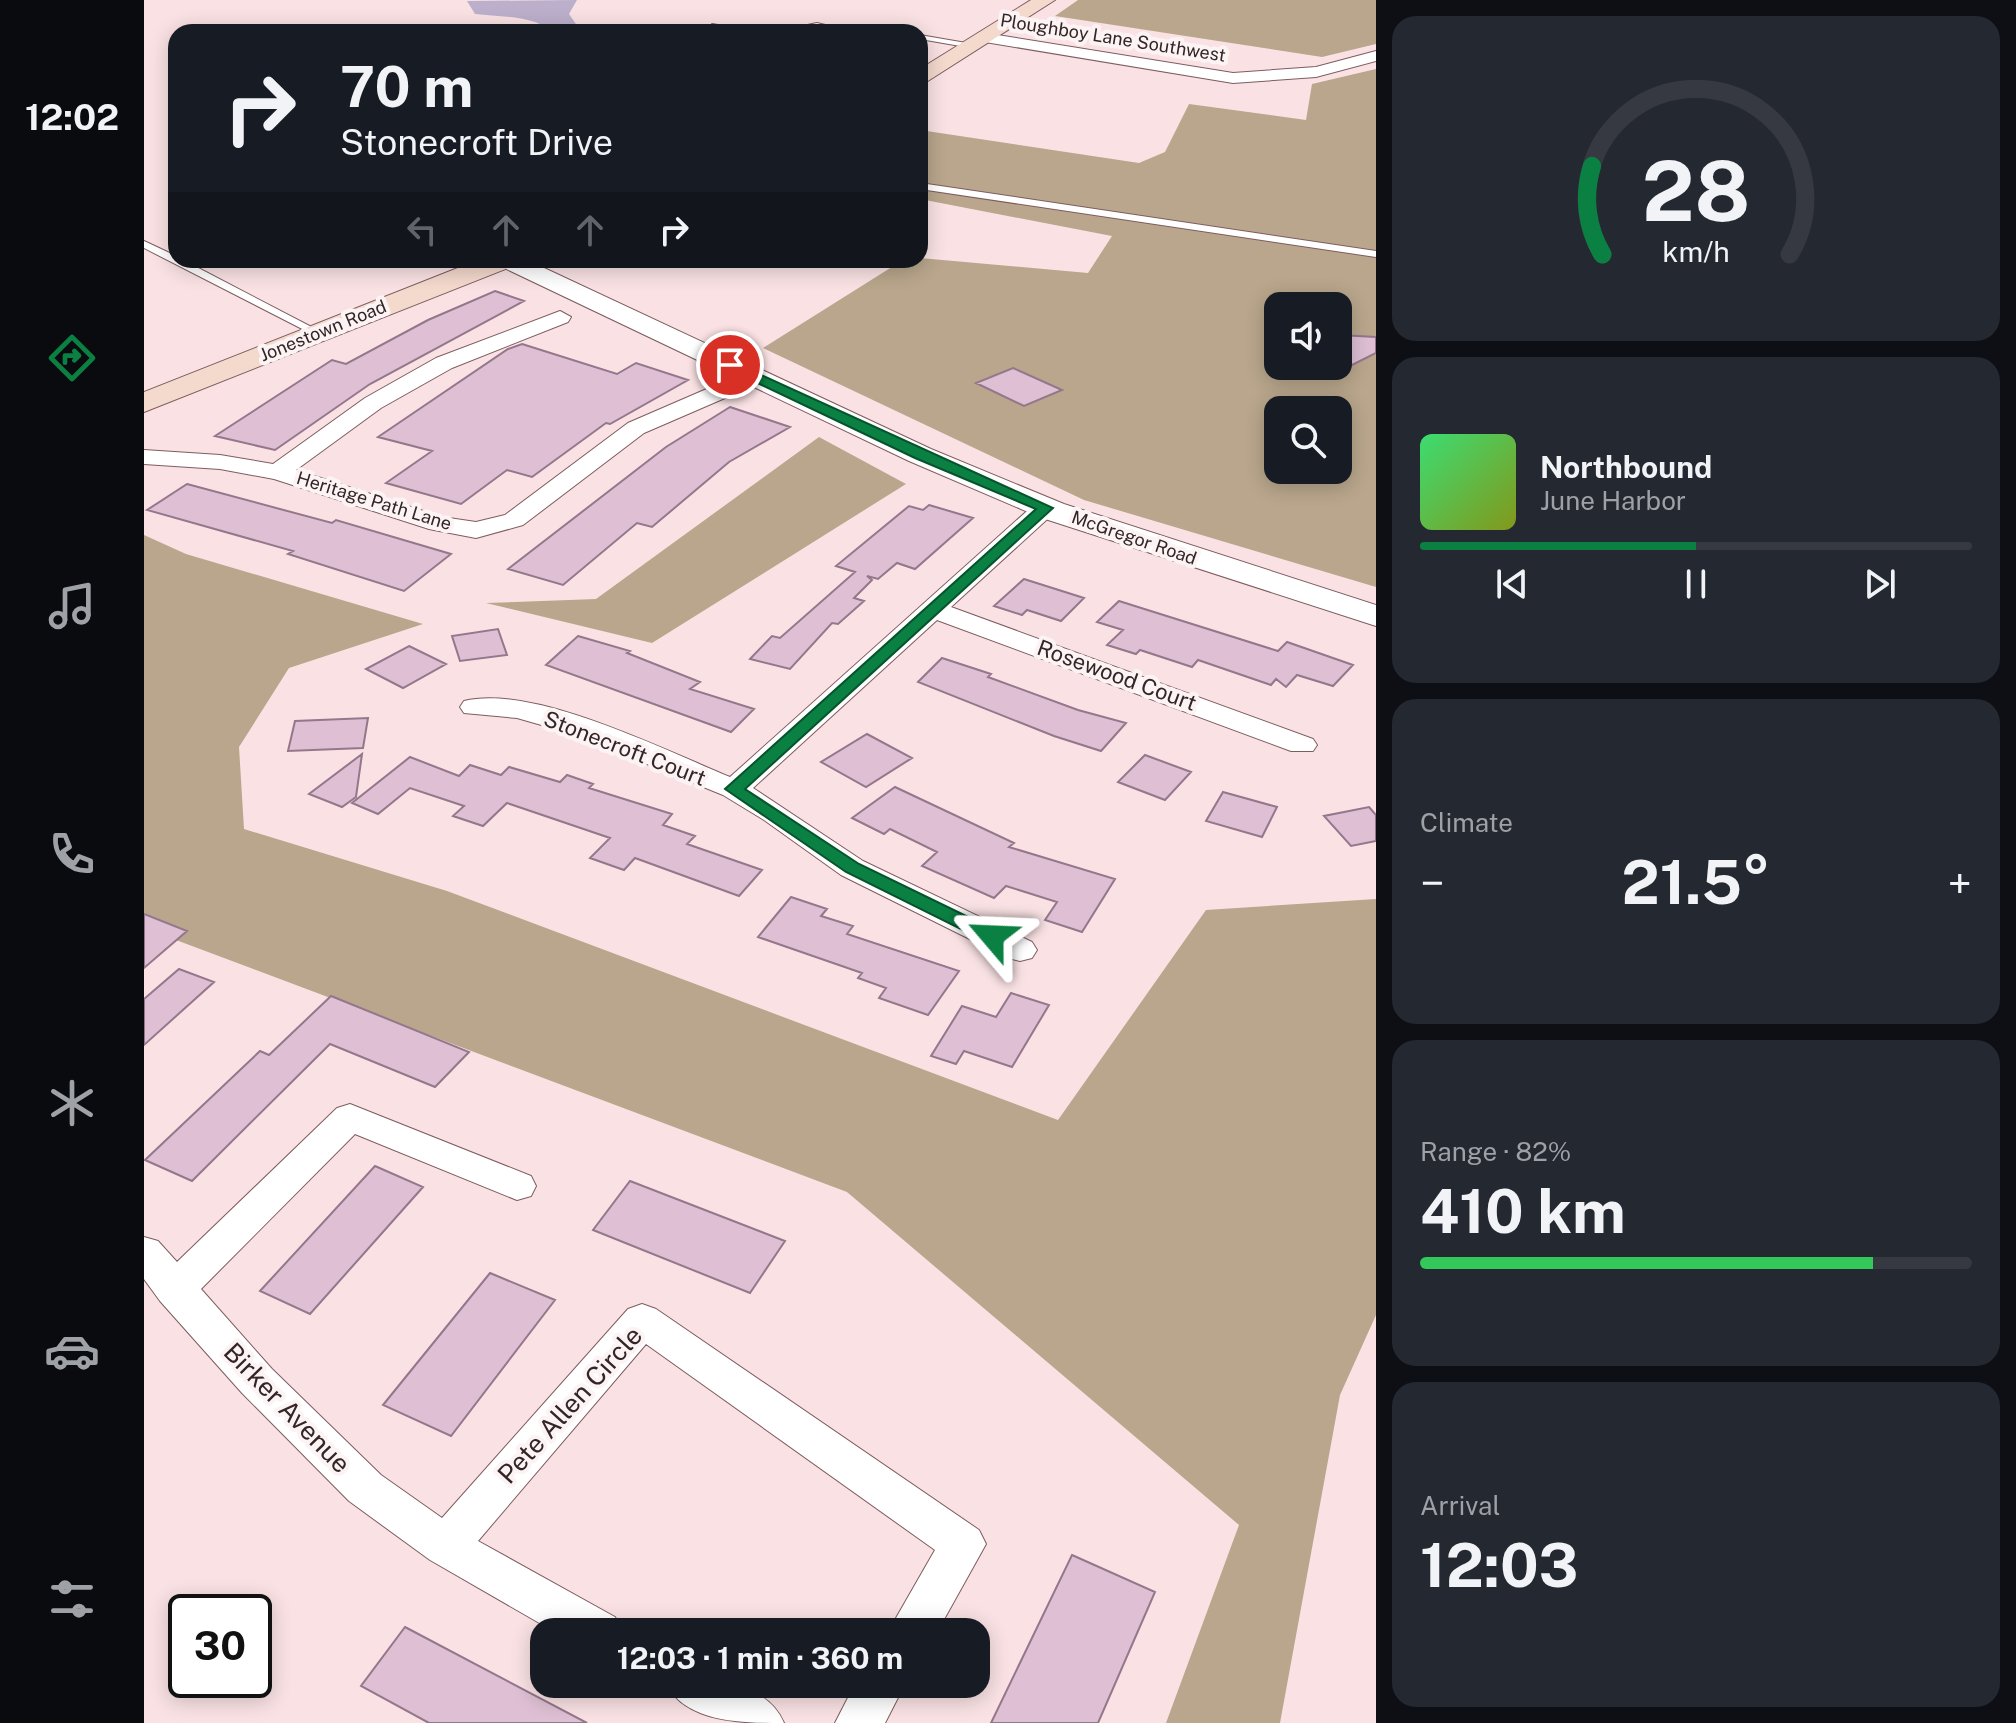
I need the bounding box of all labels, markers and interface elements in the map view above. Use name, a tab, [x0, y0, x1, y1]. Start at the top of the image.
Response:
street label: Ploughboy Lane Southwest	[999, 9, 1227, 66]
text: 70 m	[340, 54, 473, 120]
icon: right	[208, 56, 312, 160]
text: 12:02	[25, 96, 119, 138]
text: Stonecroft Drive	[340, 121, 613, 163]
text: 28	[1642, 141, 1750, 239]
icon: left	[400, 208, 444, 252]
icon: ahead	[484, 208, 528, 252]
icon: ahead	[568, 208, 612, 252]
icon: right	[652, 208, 696, 252]
text: km/h	[1662, 235, 1730, 268]
map controls	[1264, 292, 1352, 484]
button: sound	[1264, 292, 1352, 380]
street label: Jonestown Road	[256, 296, 389, 366]
icon: directions	[44, 330, 100, 386]
pin	[696, 331, 764, 399]
icon: arrive	[708, 343, 752, 387]
button: search	[1264, 396, 1352, 484]
text: Northbound	[1540, 449, 1712, 485]
street label: Heritage Path Lane	[294, 467, 454, 534]
text: June Harbor	[1540, 485, 1686, 516]
street label: McGregor Road	[1069, 506, 1199, 569]
icon: previous	[1490, 562, 1534, 606]
icon: pause	[1674, 562, 1718, 606]
icon: next	[1858, 562, 1902, 606]
icon: music	[44, 578, 100, 634]
street label: Rosewood Court	[1034, 634, 1200, 716]
street label: Stonecroft Court	[540, 705, 710, 791]
text: Climate	[1420, 807, 1513, 838]
icon: phone	[44, 826, 100, 882]
text: 21.5°	[1622, 847, 1770, 918]
text: −	[1420, 857, 1444, 909]
text: +	[1948, 857, 1972, 909]
position arrow	[950, 894, 1034, 978]
icon: climate	[44, 1075, 100, 1131]
text: Range · 82%	[1420, 1136, 1571, 1167]
text: 410 km	[1420, 1176, 1626, 1247]
street label: Pete Allen Circle	[491, 1320, 648, 1490]
icon: car	[44, 1323, 100, 1379]
street label: Birker Avenue	[218, 1336, 357, 1479]
text: Arrival	[1420, 1490, 1500, 1521]
text: 12:03	[1420, 1530, 1578, 1601]
icon: filters	[44, 1571, 100, 1627]
speed limit sign: 30	[168, 1594, 272, 1698]
text: 12:03 · 1 min · 360 m	[617, 1640, 903, 1676]

